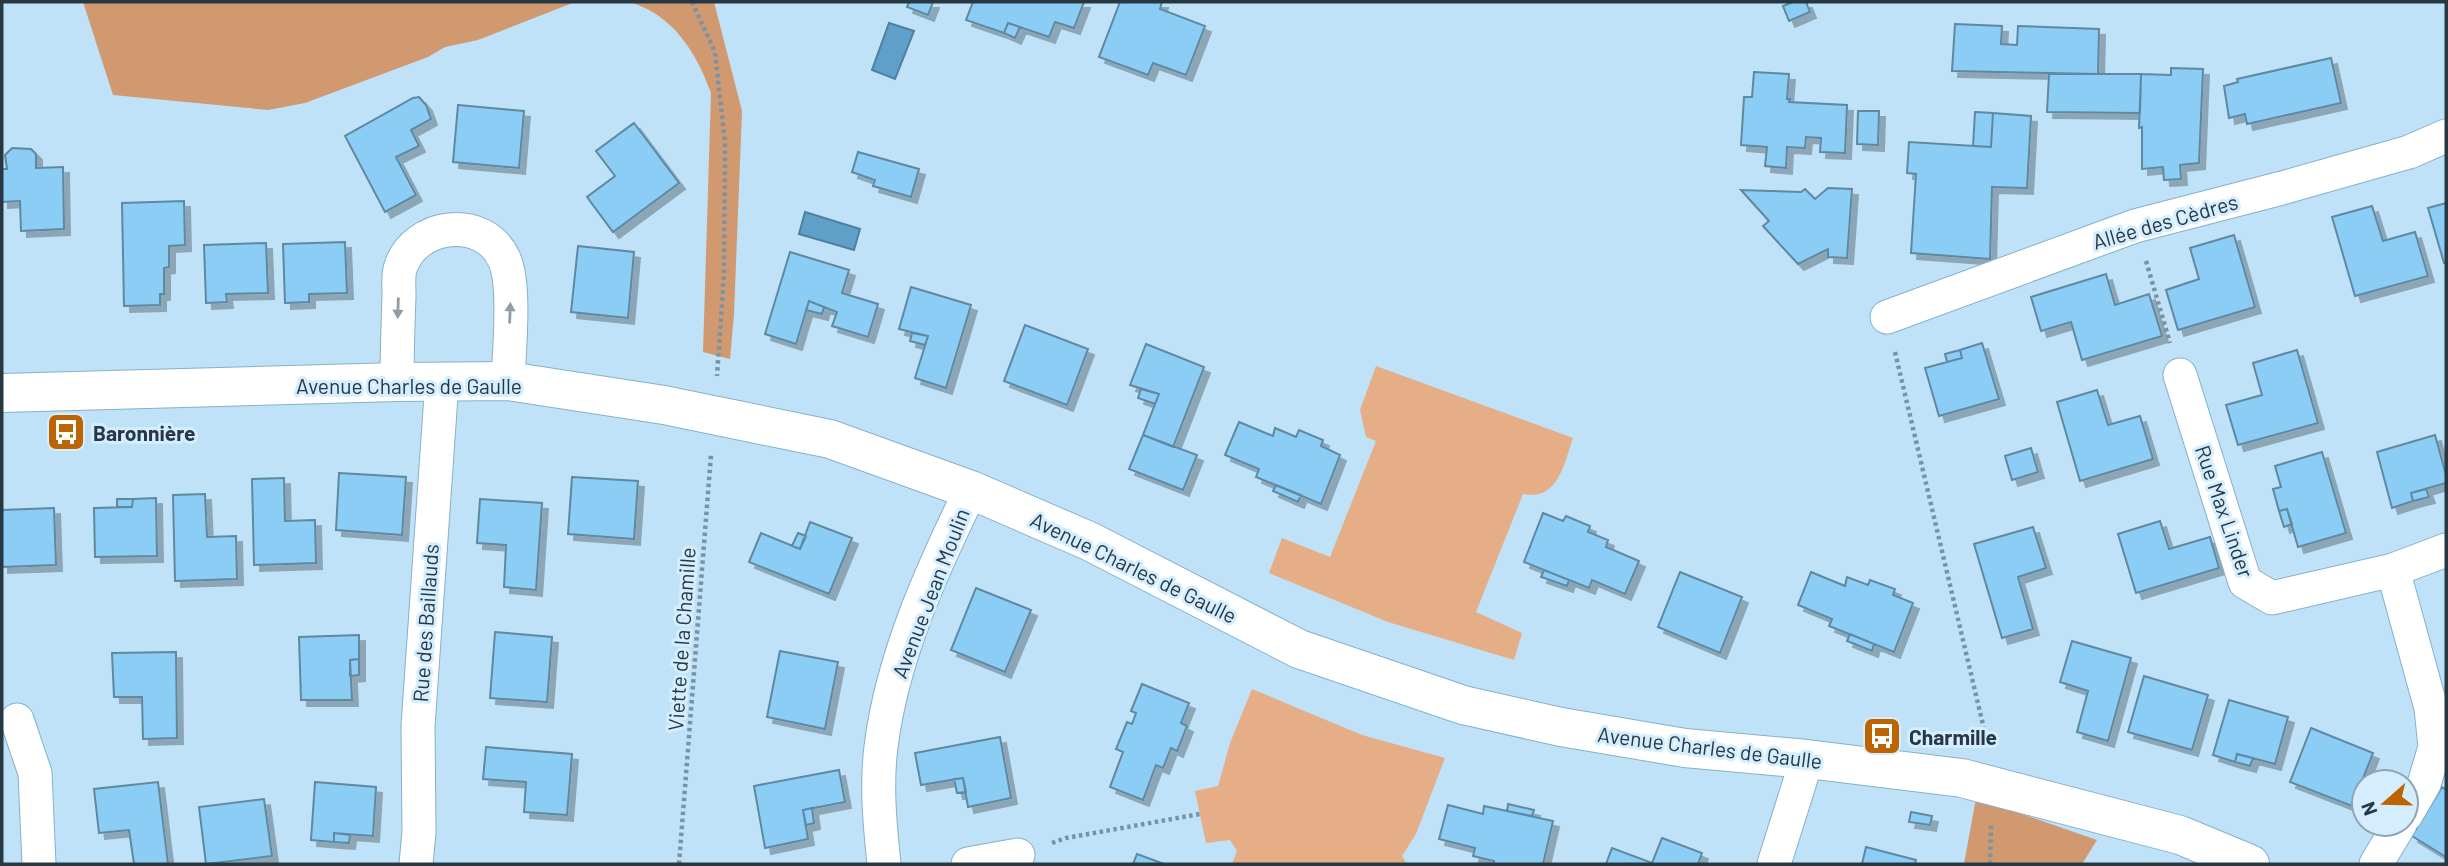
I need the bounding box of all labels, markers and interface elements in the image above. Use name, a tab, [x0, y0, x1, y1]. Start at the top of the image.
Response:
street label: Allée des Cèdres	[2090, 188, 2240, 254]
one-way arrow	[393, 297, 404, 319]
one-way arrow	[504, 302, 516, 324]
street label: Avenue Charles de Gaulle	[296, 373, 522, 398]
bus stop icon: Baronnière	[45, 411, 87, 453]
place label: Baronnière	[93, 420, 196, 445]
street label: Rue Max Linder	[2191, 442, 2259, 581]
street label: Avenue Jean Moulin	[886, 505, 974, 681]
street label: Avenue Charles de Gaulle	[1027, 506, 1241, 628]
street label: Rue des Baillauds	[407, 543, 443, 703]
street label: Viette de la Chamille	[662, 546, 700, 732]
bus stop icon: Charmille	[1861, 715, 1903, 757]
street label: Avenue Charles de Gaulle	[1596, 721, 1824, 773]
place label: Charmille	[1909, 724, 1997, 749]
north arrow	[2350, 768, 2420, 838]
text: N	[2356, 799, 2382, 819]

